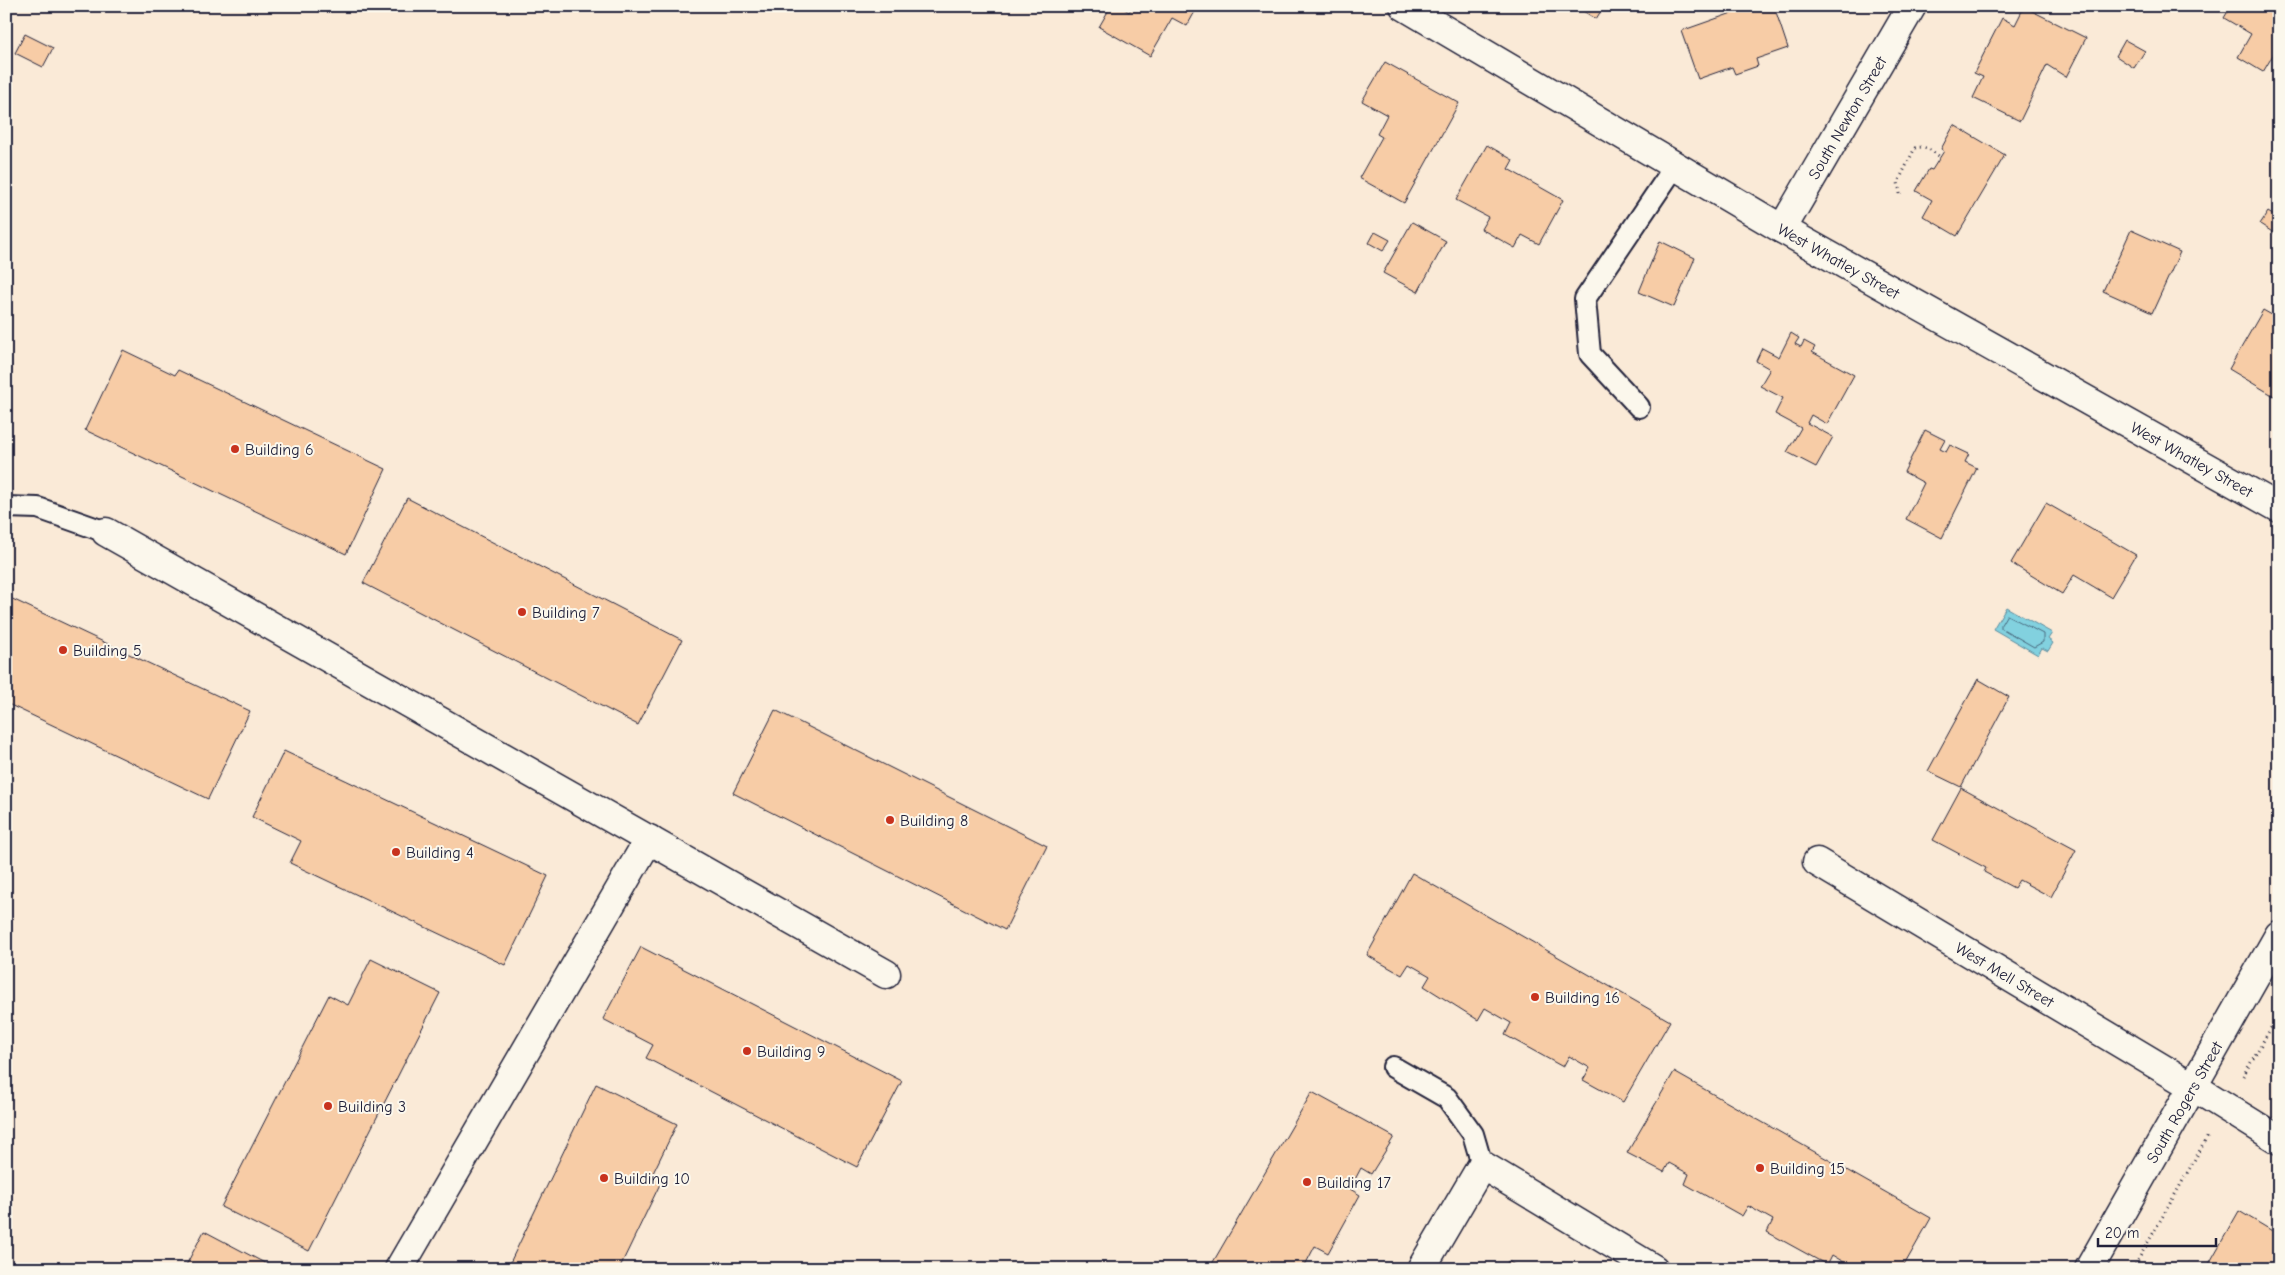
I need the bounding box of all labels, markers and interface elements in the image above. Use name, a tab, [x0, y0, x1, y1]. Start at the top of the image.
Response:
street label: South Newton Street	[1805, 53, 1891, 183]
street label: West Whatley Street	[1774, 220, 1903, 303]
street label: West Whatley Street	[2127, 419, 2256, 502]
place label: Building 6	[245, 441, 314, 459]
marker: Building 6	[229, 443, 241, 455]
place label: Building 7	[532, 604, 600, 622]
marker: Building 7	[516, 606, 528, 618]
place label: Building 5	[73, 642, 142, 660]
marker: Building 5	[57, 644, 69, 656]
place label: Building 8	[900, 812, 968, 830]
marker: Building 8	[884, 814, 896, 826]
place label: Building 4	[406, 844, 474, 862]
marker: Building 4	[390, 846, 402, 858]
street label: West Mell Street	[1952, 939, 2057, 1012]
place label: Building 16	[1545, 989, 1620, 1007]
marker: Building 16	[1529, 991, 1541, 1003]
street label: South Rogers Street	[2143, 1038, 2227, 1167]
place label: Building 9	[757, 1043, 826, 1061]
marker: Building 9	[741, 1045, 753, 1057]
place label: Building 3	[338, 1098, 406, 1116]
marker: Building 3	[322, 1100, 334, 1112]
place label: Building 15	[1770, 1160, 1845, 1178]
marker: Building 15	[1754, 1162, 1766, 1174]
place label: Building 10	[614, 1170, 690, 1188]
marker: Building 10	[598, 1172, 610, 1184]
place label: Building 17	[1317, 1174, 1391, 1192]
marker: Building 17	[1301, 1176, 1313, 1188]
scale bar	[2098, 1215, 2215, 1247]
text: 20 m	[2105, 1224, 2139, 1242]

